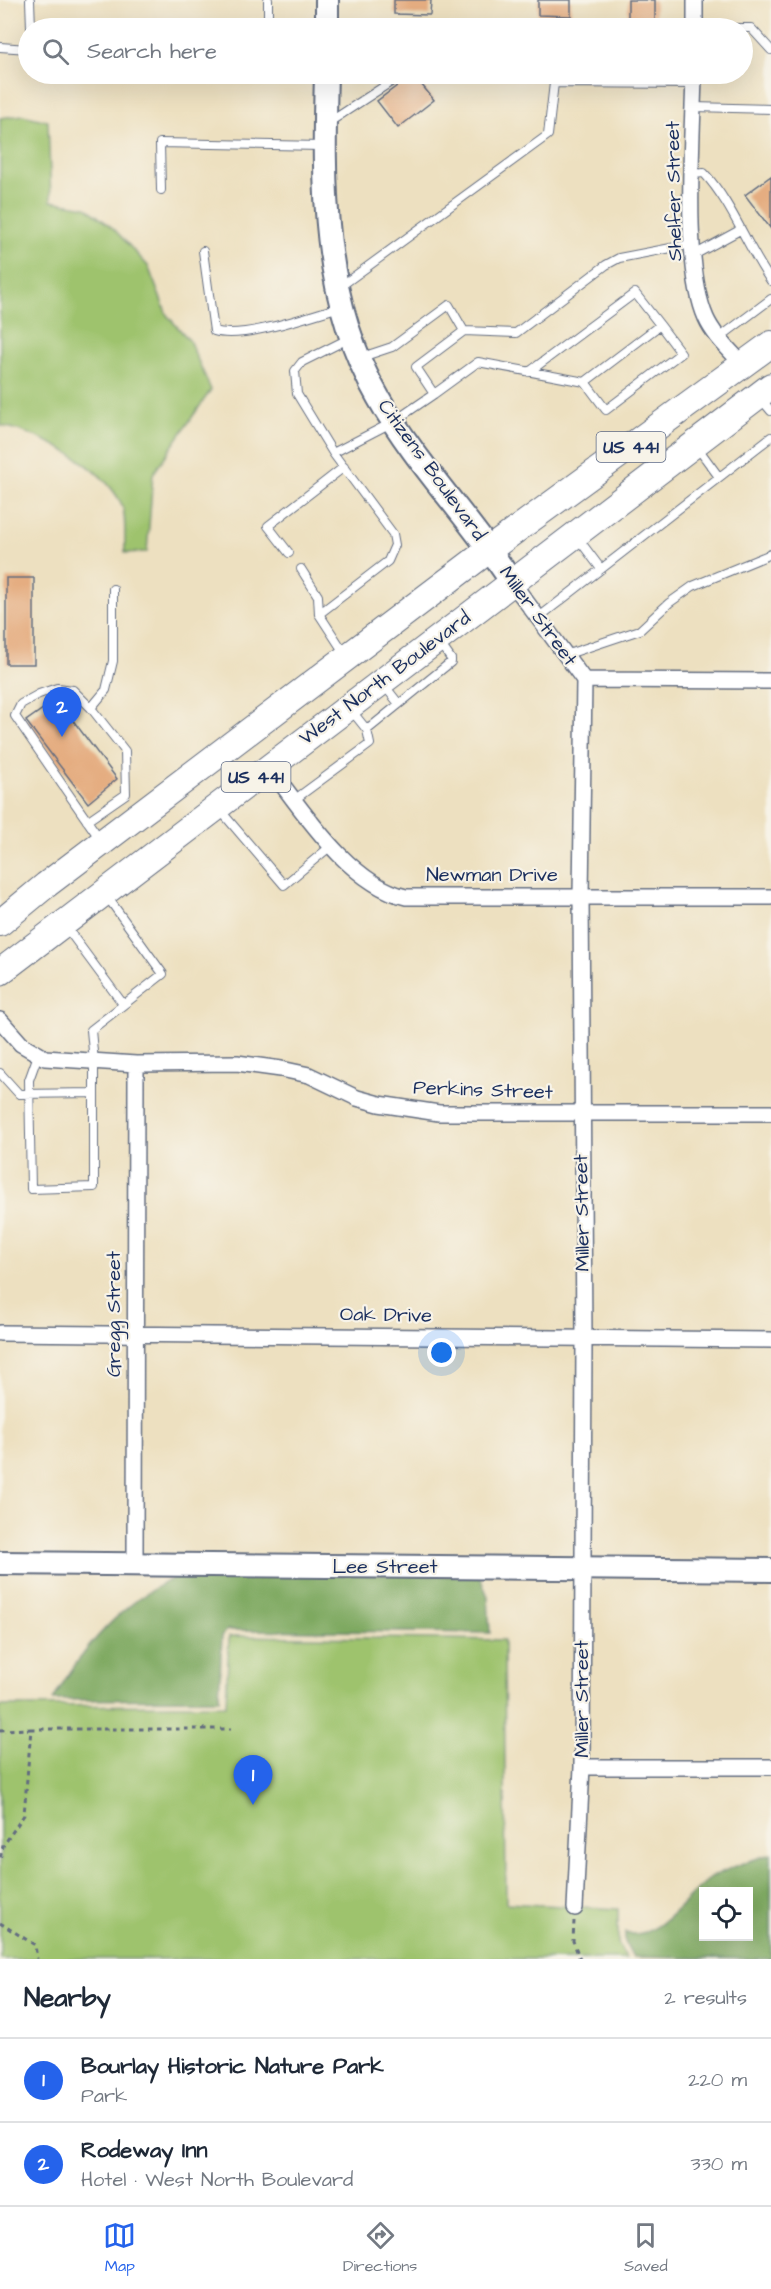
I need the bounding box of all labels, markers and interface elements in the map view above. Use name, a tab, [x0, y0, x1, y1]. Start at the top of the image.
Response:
search box	[18, 18, 753, 84]
icon: search	[39, 35, 72, 68]
text: Search here	[87, 36, 217, 67]
street label: Shelfer Street	[659, 121, 689, 261]
street label: Citizens Boulevard	[371, 394, 493, 546]
road number: US 441	[596, 432, 666, 462]
street label: Miller Street	[492, 560, 584, 672]
street label: West North Boulevard	[294, 604, 476, 752]
pin: 2	[42, 688, 82, 737]
road number: US 441	[222, 762, 290, 792]
street label: Newman Drive	[426, 861, 558, 889]
street label: Perkins Street	[413, 1074, 553, 1106]
street label: Miller Street	[567, 1154, 597, 1272]
street label: Gregg Street	[100, 1251, 129, 1377]
street label: Oak Drive	[340, 1300, 432, 1330]
your location	[427, 1338, 456, 1367]
street label: Lee Street	[332, 1553, 438, 1581]
street label: Miller Street	[568, 1640, 596, 1758]
pin: 1	[234, 1756, 272, 1805]
map controls	[699, 1887, 753, 1941]
button: locate	[699, 1887, 753, 1941]
text: Nearby	[24, 1980, 111, 2016]
text: 2 results	[664, 1984, 747, 2012]
text: Bourlay Historic Nature Park	[81, 2051, 384, 2082]
text: 1	[42, 2066, 45, 2094]
text: 220 m	[688, 2066, 747, 2094]
text: Park	[81, 2082, 127, 2110]
text: Rodeway Inn	[81, 2135, 207, 2166]
text: 2	[38, 2150, 49, 2178]
text: 330 m	[690, 2150, 747, 2178]
text: Hotel · West North Boulevard	[81, 2166, 353, 2194]
tab: Map	[103, 2219, 136, 2277]
tab: Directions	[343, 2219, 417, 2277]
tab: Saved	[624, 2219, 668, 2277]

